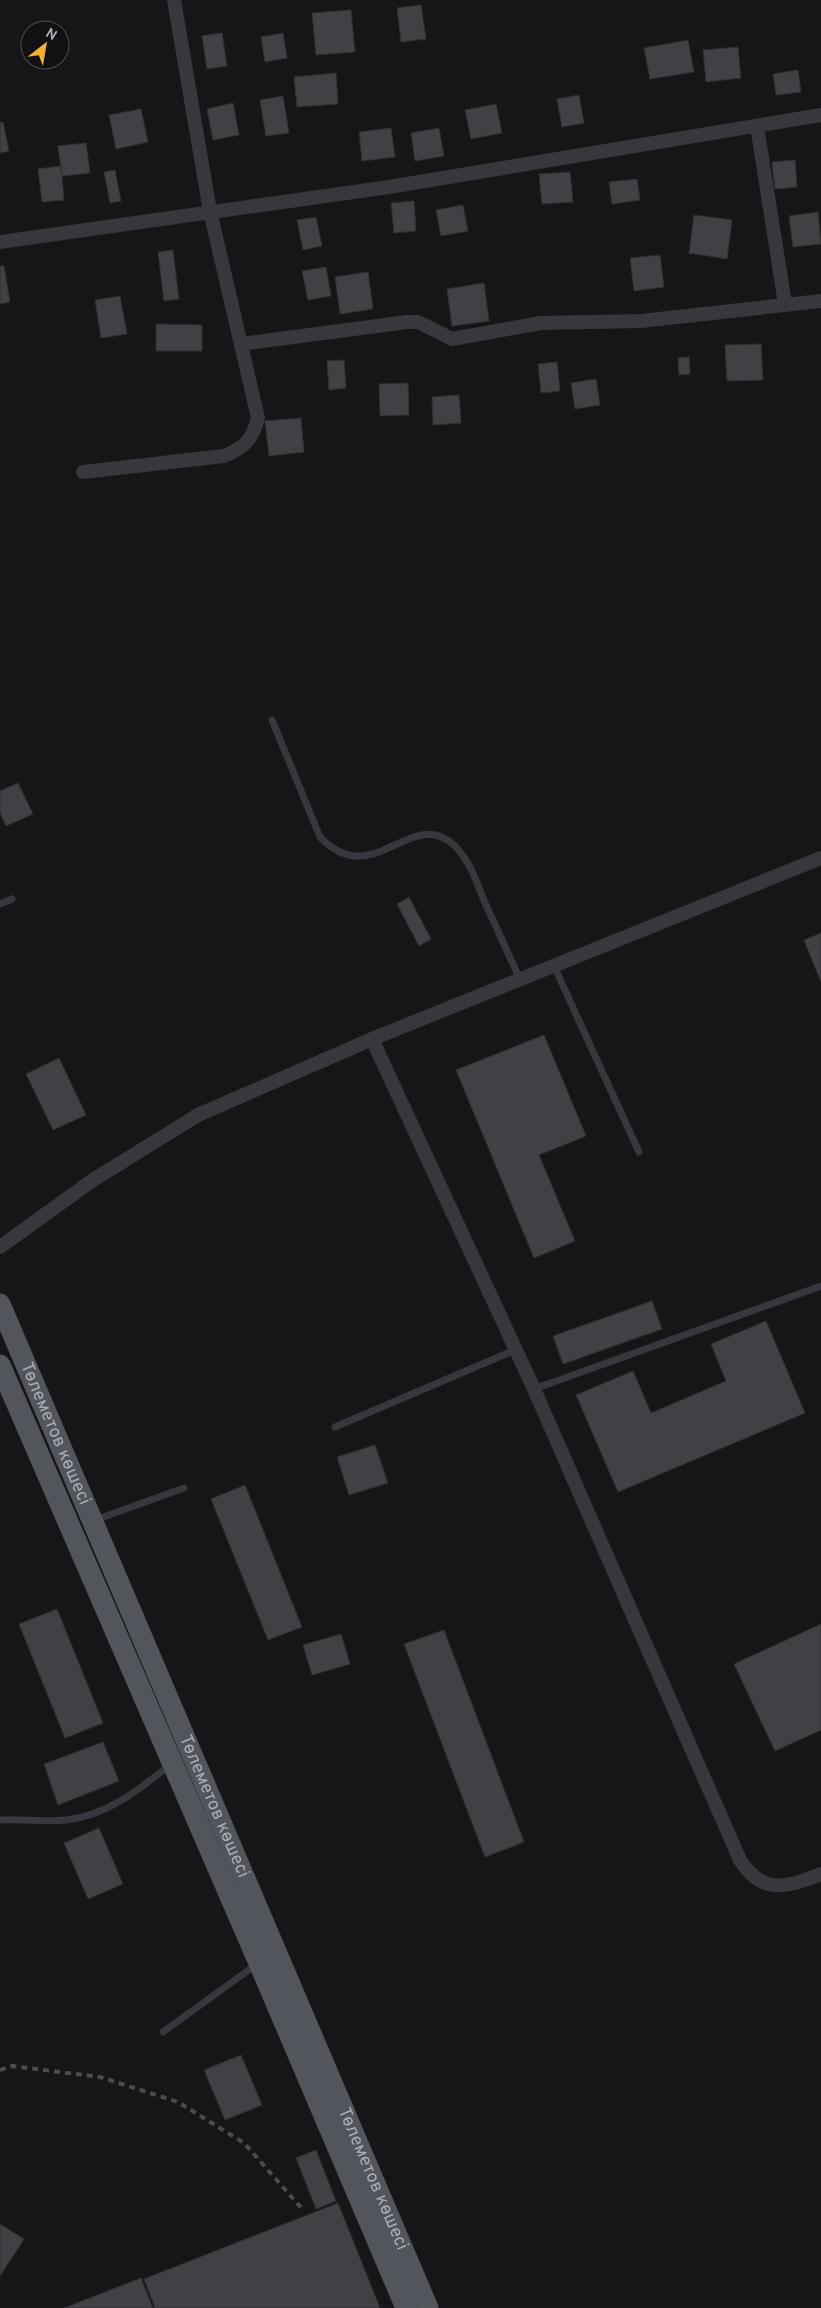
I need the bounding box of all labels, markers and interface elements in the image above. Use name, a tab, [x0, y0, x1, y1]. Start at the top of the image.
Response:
north arrow	[20, 20, 70, 70]
text: N	[42, 25, 60, 45]
street label: Төлеметов көшесі	[15, 1359, 96, 1509]
street label: Төлеметов көшесі	[174, 1731, 255, 1881]
street label: Төлеметов көшесі	[332, 2104, 414, 2254]

